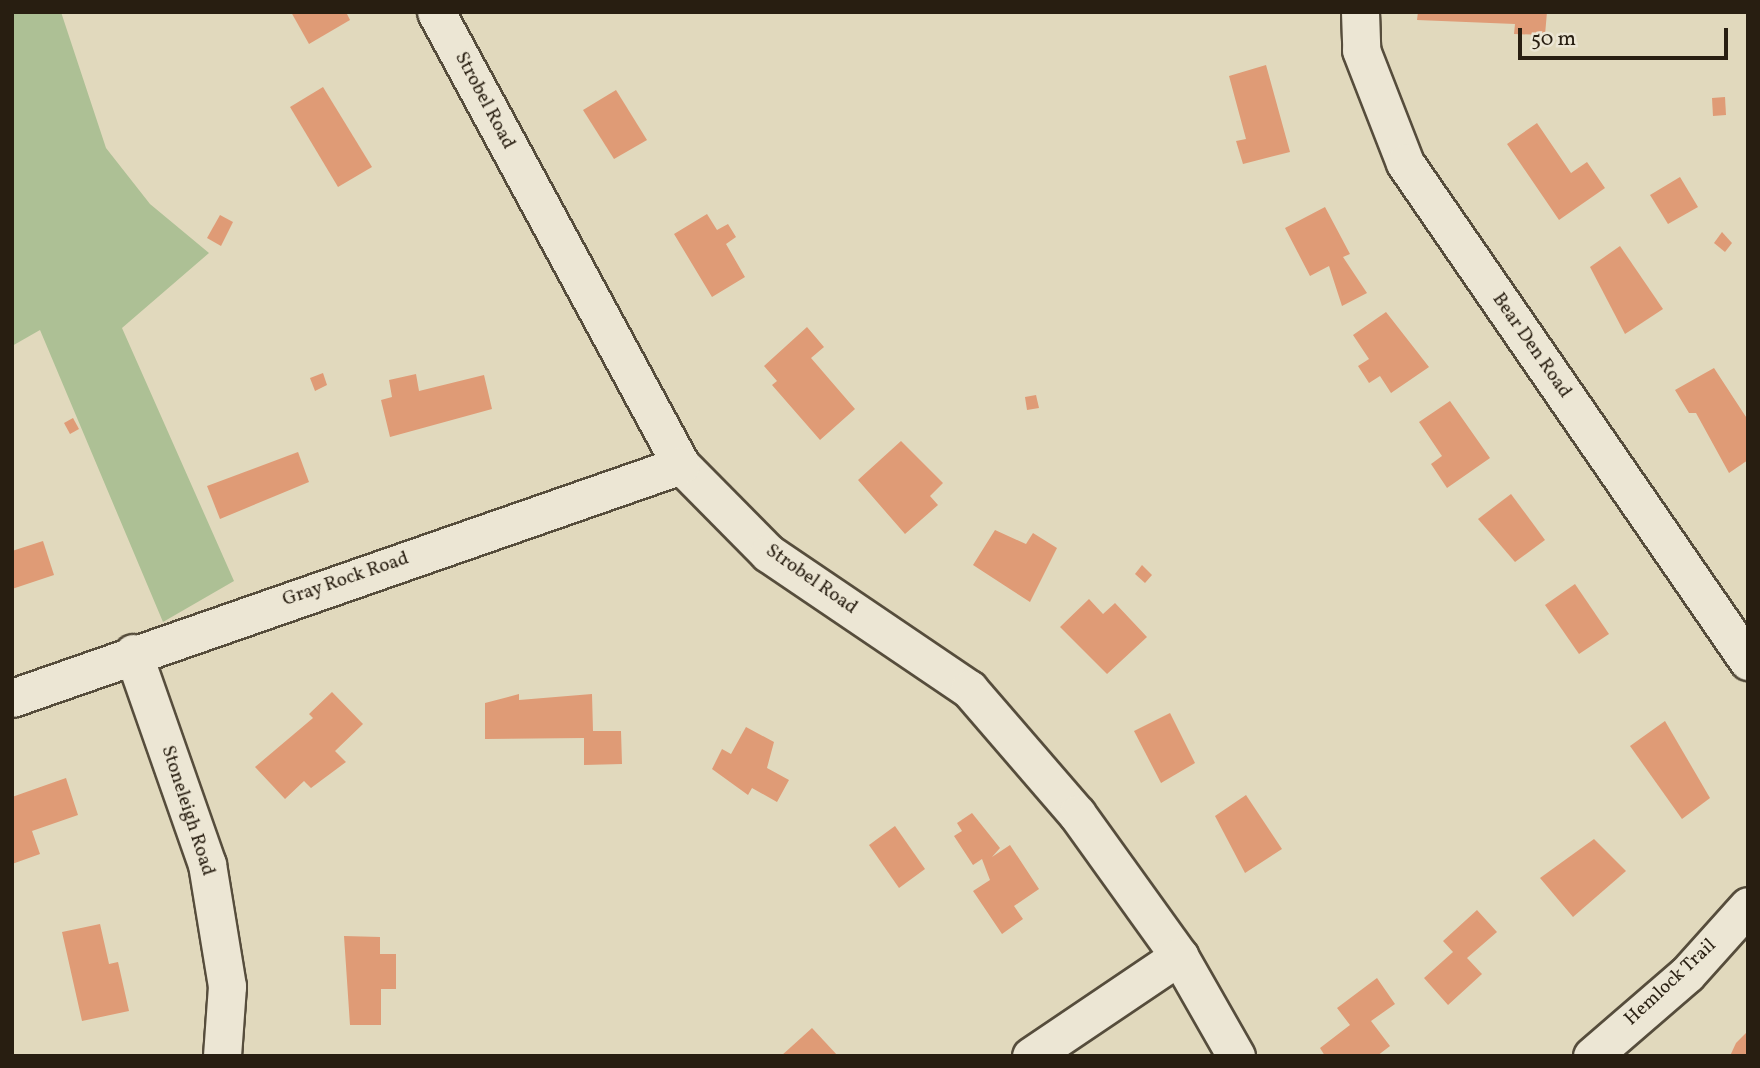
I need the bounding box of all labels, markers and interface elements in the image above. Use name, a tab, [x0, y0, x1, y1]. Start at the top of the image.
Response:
scale bar	[1522, 14, 1732, 58]
text: 50 m	[1531, 25, 1576, 54]
street label: Strobel Road	[449, 48, 519, 154]
street label: Bear Den Road	[1486, 289, 1576, 403]
street label: Strobel Road	[761, 540, 861, 620]
street label: Gray Rock Road	[280, 548, 412, 612]
street label: Stoneleigh Road	[155, 743, 219, 879]
street label: Hemlock Trail	[1620, 935, 1722, 1031]

